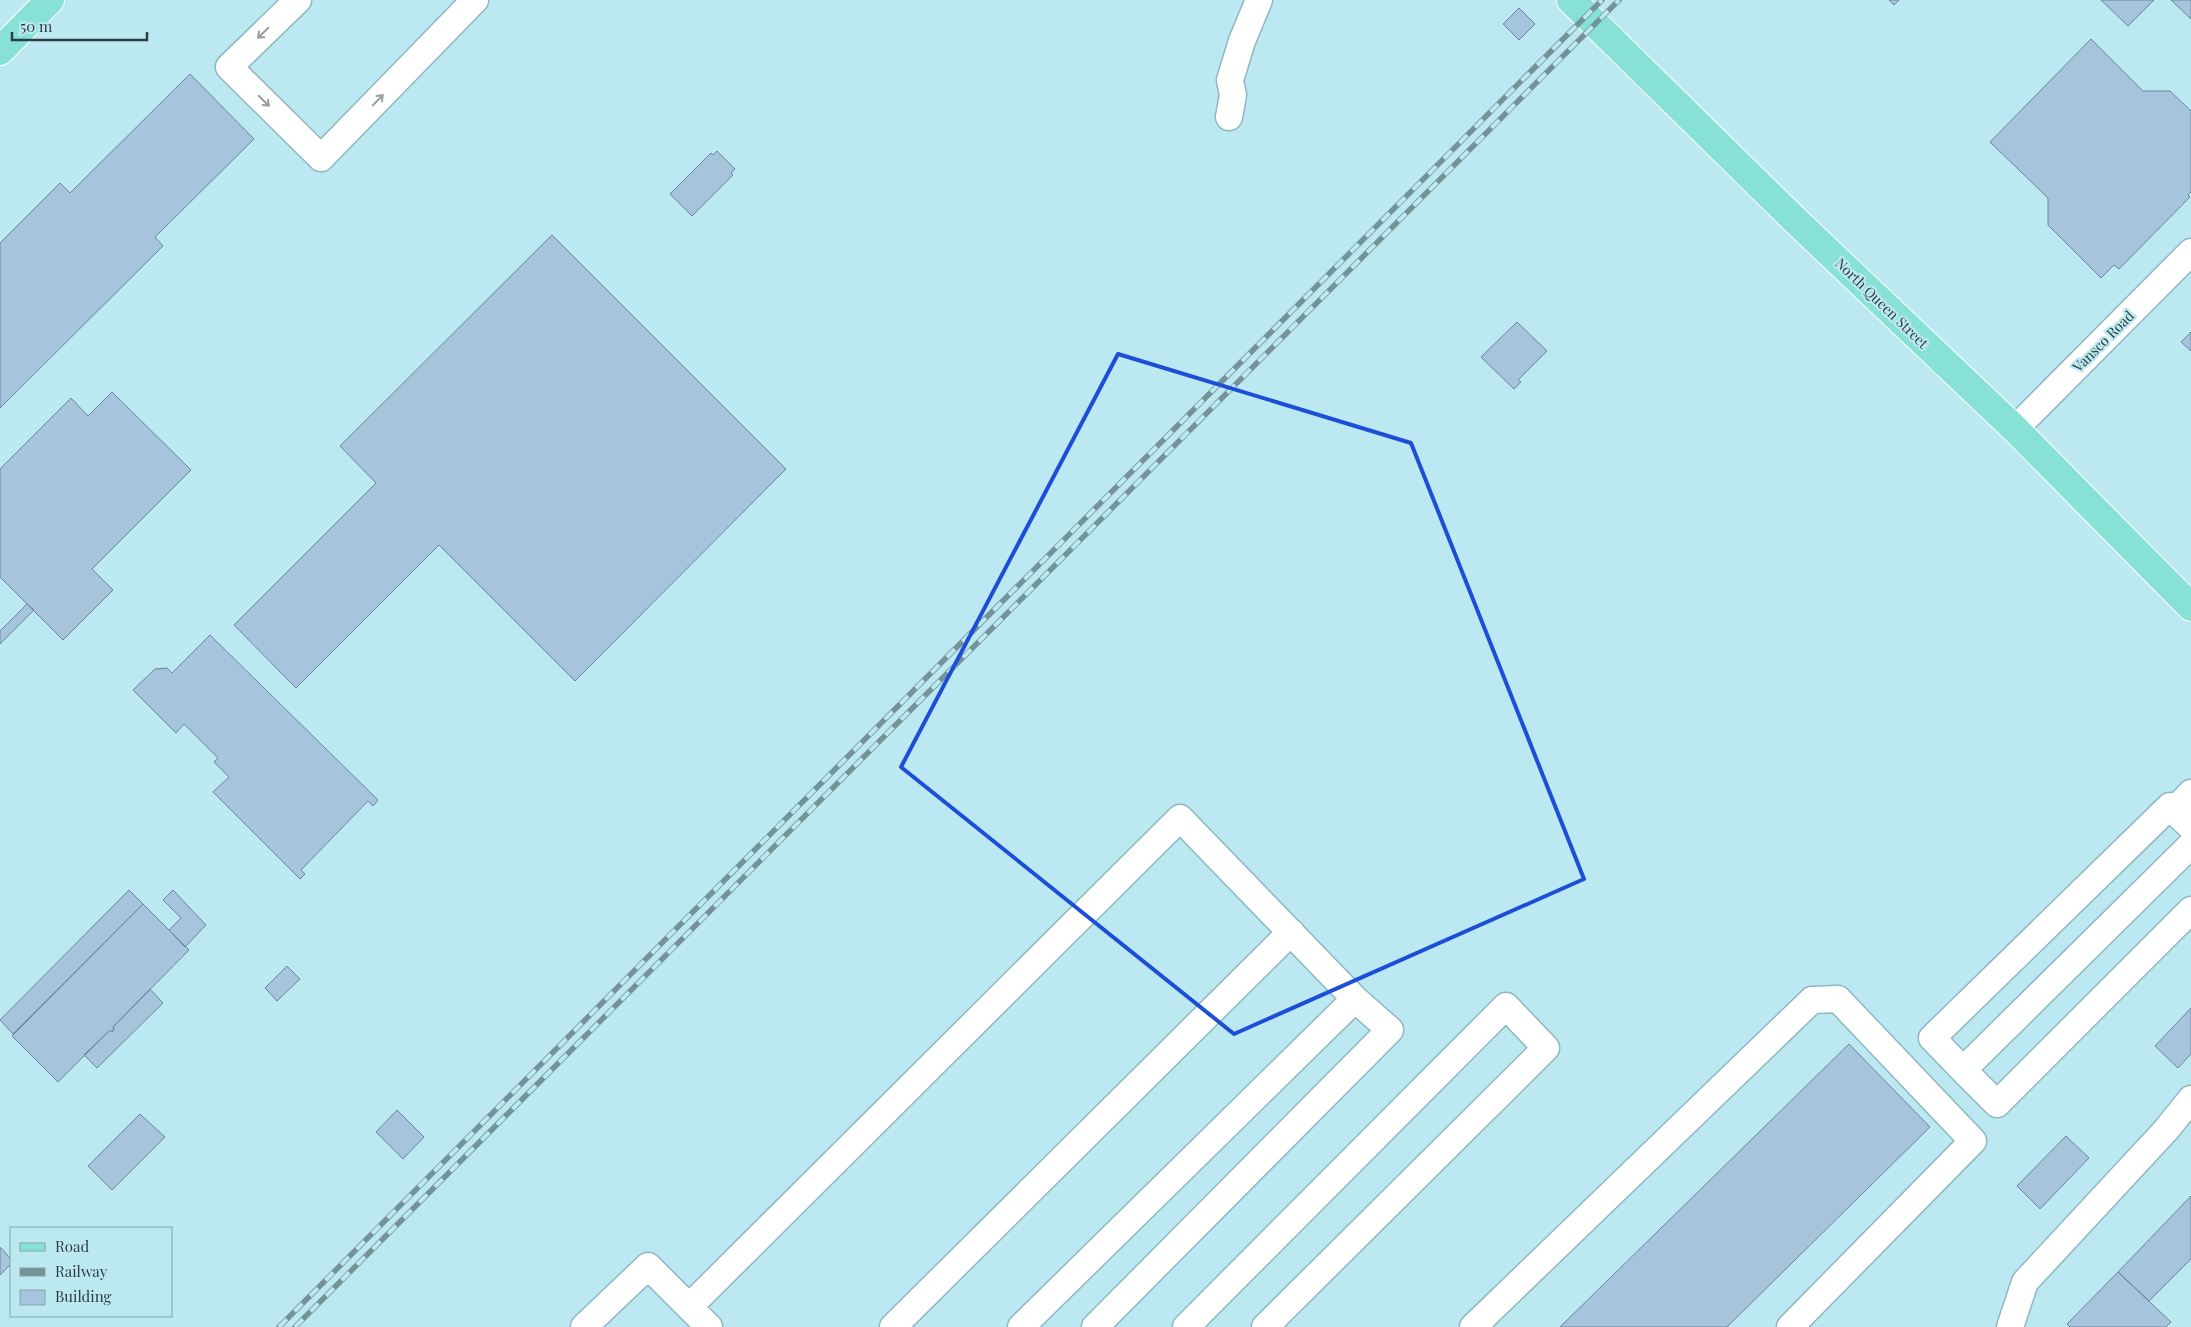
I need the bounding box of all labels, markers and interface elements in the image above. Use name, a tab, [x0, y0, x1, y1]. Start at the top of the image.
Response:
scale bar	[12, 10, 148, 42]
text: 50 m	[20, 16, 53, 36]
one-way arrow	[257, 27, 270, 39]
one-way arrow	[372, 93, 384, 106]
one-way arrow	[258, 95, 270, 107]
street label: North Queen Street	[1831, 254, 1933, 353]
street label: Vansco Road	[2068, 306, 2138, 376]
legend	[10, 1227, 172, 1317]
text: Road	[55, 1236, 89, 1256]
text: Railway	[55, 1261, 108, 1281]
text: Building	[55, 1286, 112, 1306]

